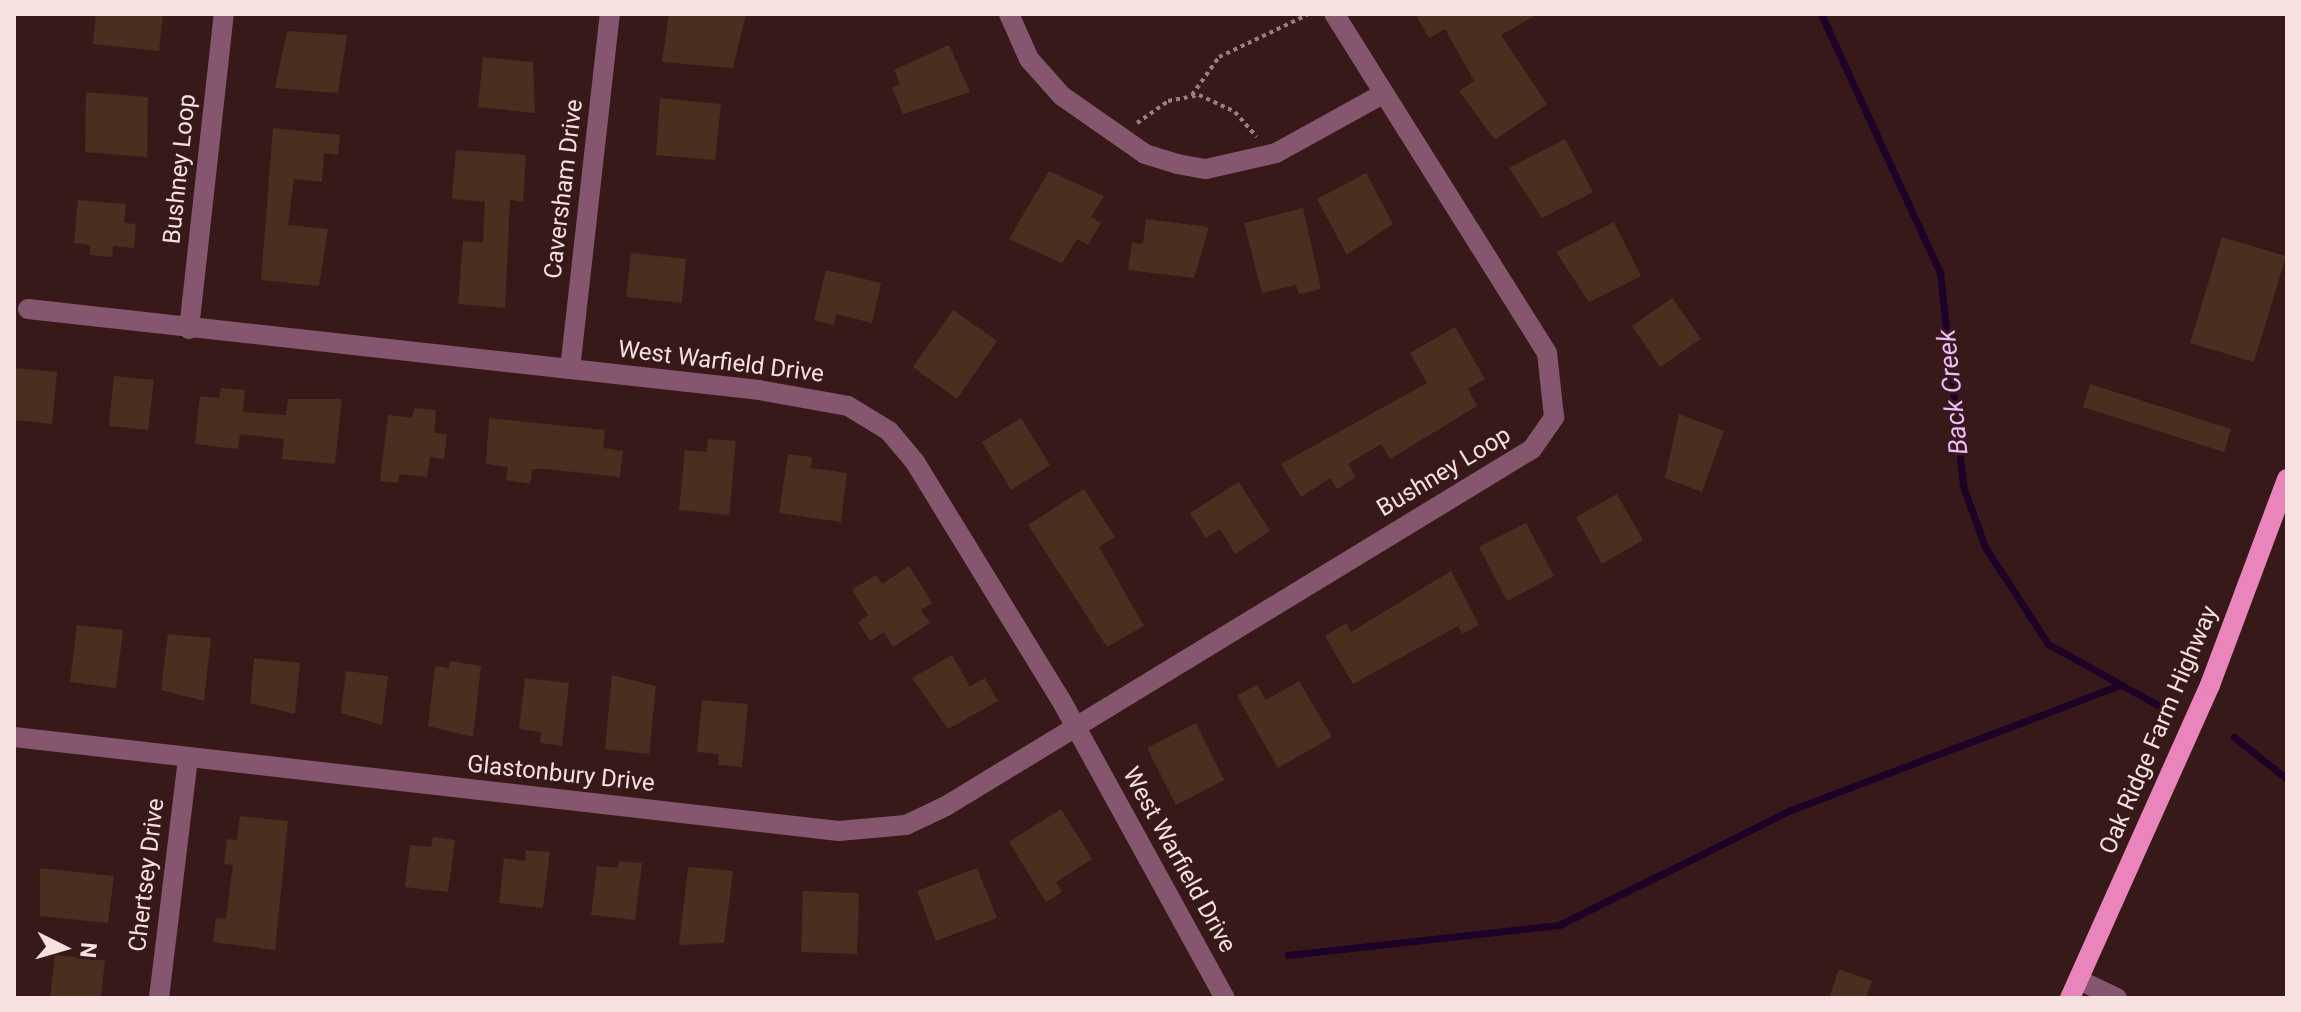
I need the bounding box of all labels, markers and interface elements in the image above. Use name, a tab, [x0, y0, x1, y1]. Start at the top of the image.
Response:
street label: Bushney Loop	[158, 93, 202, 245]
street label: Caversham Drive	[539, 98, 589, 280]
water label: Back Creek	[1931, 328, 1975, 456]
street label: West Warfield Drive	[616, 335, 826, 389]
street label: Bushney Loop	[1372, 421, 1516, 523]
street label: Oak Ridge Farm Highway	[2094, 601, 2224, 859]
street label: Glastonbury Drive	[466, 750, 656, 798]
street label: West Warfield Drive	[1116, 762, 1242, 958]
street label: Chertsey Drive	[123, 797, 171, 953]
north arrow	[24, 908, 104, 988]
text: N	[75, 941, 102, 959]

